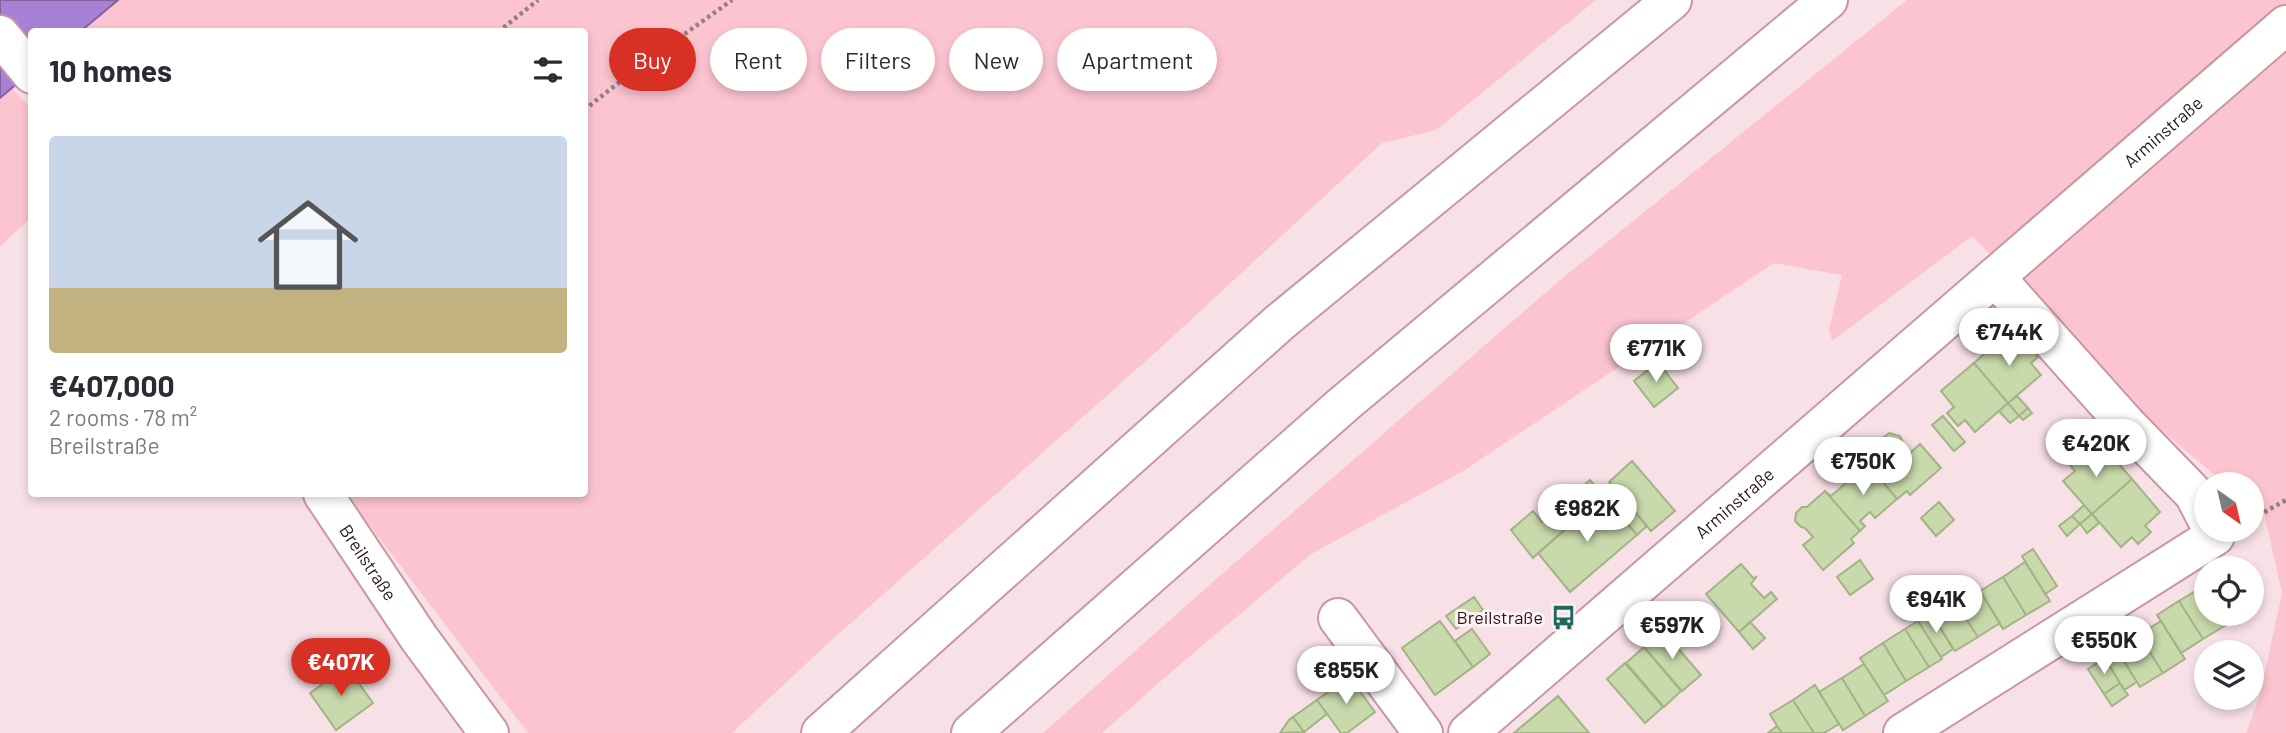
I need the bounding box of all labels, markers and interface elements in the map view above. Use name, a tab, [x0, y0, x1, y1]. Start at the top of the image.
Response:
chip: Buy	[609, 28, 696, 91]
chip: Rent	[710, 28, 807, 91]
chip: Filters	[821, 28, 935, 91]
chip: New	[949, 28, 1043, 91]
chip: Apartment	[1057, 28, 1217, 91]
icon: filters	[529, 51, 567, 89]
text: 10 homes	[49, 52, 172, 88]
street label: Arminstraße	[2119, 91, 2207, 172]
icon: home	[245, 182, 371, 308]
pin: €744K	[1960, 308, 2058, 368]
text: €744K	[1975, 317, 2043, 345]
pin: €771K	[1607, 324, 1705, 384]
text: €771K	[1626, 333, 1686, 361]
text: €407,000	[49, 367, 175, 403]
text: 2 rooms · 78 m²	[49, 403, 197, 431]
pin: €420K	[2047, 420, 2145, 479]
text: €420K	[2062, 428, 2130, 456]
text: Breilstraße	[49, 431, 160, 459]
pin: €750K	[1814, 438, 1912, 497]
text: €750K	[1830, 446, 1896, 474]
street label: Arminstraße	[1690, 462, 1778, 543]
north arrow	[2194, 472, 2264, 542]
map controls	[2194, 472, 2264, 710]
pin: €982K	[1538, 484, 1636, 544]
text: €982K	[1554, 493, 1620, 521]
street label: Breilstraße	[335, 520, 402, 604]
button: locate	[2194, 556, 2264, 626]
pin: €941K	[1887, 576, 1985, 635]
text: €941K	[1905, 584, 1967, 612]
pin: €597K	[1623, 602, 1721, 661]
bus stop icon: Breilstraße	[1549, 603, 1577, 631]
place label: Breilstraße	[1456, 606, 1543, 628]
text: €597K	[1640, 610, 1705, 638]
pin: €550K	[2055, 616, 2153, 676]
text: €550K	[2071, 625, 2137, 653]
pin: €407K	[292, 638, 390, 698]
button: layers	[2194, 640, 2264, 710]
pin: €855K	[1297, 646, 1395, 706]
text: €407K	[307, 647, 375, 675]
text: €855K	[1313, 655, 1379, 683]

